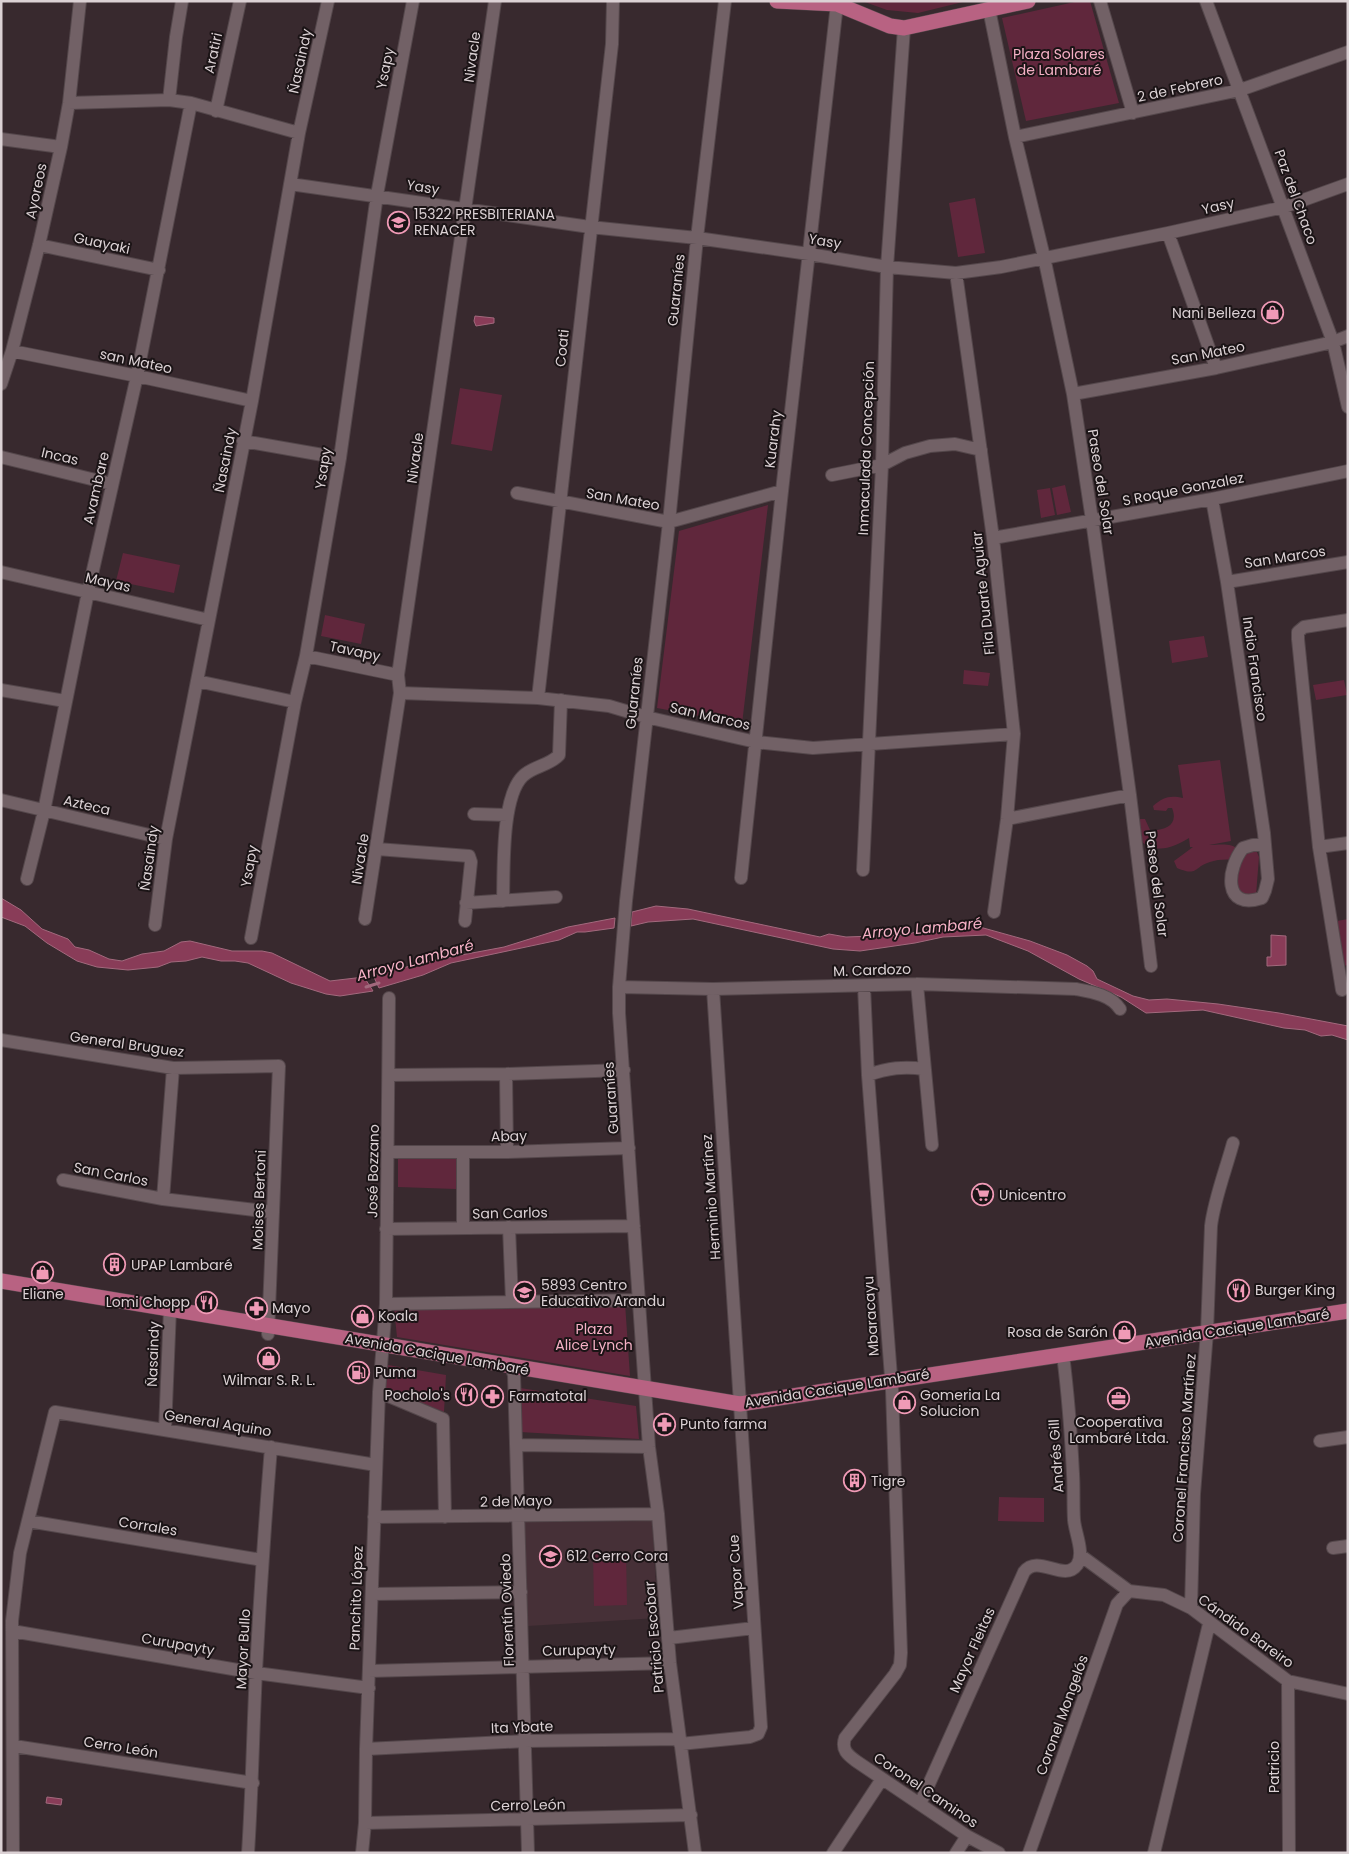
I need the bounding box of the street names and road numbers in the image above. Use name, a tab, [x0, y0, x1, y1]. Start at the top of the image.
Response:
street label: Ñasaindy	[283, 27, 317, 95]
street label: Nivacle	[459, 30, 486, 84]
street label: Aratiri	[199, 31, 227, 75]
street label: Ysapy	[371, 45, 399, 91]
street label: 2 de Febrero	[1135, 69, 1225, 107]
street label: Paz del Chaco	[1270, 147, 1322, 247]
street label: Ayoreos	[20, 161, 52, 221]
street label: Yasy	[405, 175, 441, 199]
street label: Yasy	[1200, 193, 1236, 219]
street label: Guayaki	[72, 227, 132, 259]
street label: Yasy	[807, 229, 843, 253]
street label: Guaraníes	[662, 253, 690, 327]
street label: Coati	[550, 328, 574, 368]
street label: San Mateo	[1169, 336, 1247, 370]
street label: san Mateo	[98, 344, 174, 378]
street label: Inmaculada Concepción	[853, 360, 879, 536]
street label: Kuarahy	[760, 409, 786, 469]
street label: Ñasaindy	[209, 426, 241, 494]
street label: Paseo del Solar	[1083, 428, 1119, 536]
street label: Nivacle	[402, 431, 429, 485]
street label: Incas	[39, 442, 81, 470]
street label: Ysapy	[310, 445, 336, 490]
street label: Avambare	[78, 449, 114, 526]
street label: S Roque Gonzalez	[1121, 467, 1245, 511]
street label: San Mateo	[585, 483, 662, 515]
street label: Flia Duarte Aguiar	[967, 530, 999, 656]
street label: San Marcos	[1243, 541, 1327, 573]
street label: Mayas	[83, 567, 133, 597]
street label: Indio Francisco	[1238, 615, 1272, 723]
street label: Tavapy	[328, 636, 382, 666]
street label: Guaraníes	[620, 656, 648, 730]
street label: San Marcos	[668, 697, 752, 735]
street label: Azteca	[62, 790, 112, 820]
street label: Ñasaindy	[135, 824, 163, 892]
street label: Paseo del Solar	[1141, 830, 1173, 938]
street label: Nivacle	[346, 832, 374, 886]
street label: Ysapy	[235, 843, 263, 889]
street label: M. Cardozo	[833, 959, 911, 981]
street label: General Bruguez	[69, 1026, 185, 1062]
street label: Guaraníes	[598, 1061, 624, 1135]
street label: José Bozzano	[362, 1124, 384, 1218]
street label: Abay	[491, 1126, 527, 1146]
street label: Herminio Martínez	[697, 1134, 725, 1260]
street label: Moises Bertoni	[247, 1149, 271, 1251]
street label: San Carlos	[72, 1157, 150, 1191]
street label: San Carlos	[472, 1202, 548, 1224]
street label: Mbaracayu	[858, 1275, 884, 1357]
street label: Avenida Cacique Lambaré	[1143, 1303, 1331, 1352]
street label: Ñasaindy	[142, 1321, 164, 1387]
street label: Avenida Cacique Lambaré	[343, 1328, 531, 1380]
street label: Coronel Francisco Martínez	[1167, 1353, 1201, 1543]
street label: Avenida Cacique Lambaré	[743, 1363, 931, 1412]
street label: General Aquino	[163, 1405, 273, 1441]
street label: Andrés Gill	[1043, 1418, 1069, 1494]
street label: 2 de Mayo	[480, 1490, 552, 1512]
street label: Corrales	[117, 1511, 179, 1541]
street label: Vapor Cue	[723, 1534, 749, 1610]
street label: Panchito López	[344, 1545, 368, 1651]
street label: Florentín Oviedo	[495, 1553, 519, 1667]
street label: Patricio Escobar	[639, 1580, 669, 1694]
street label: Cándido Bareiro	[1194, 1589, 1298, 1673]
street label: Mayor Fleitas	[944, 1604, 1000, 1696]
street label: Mayor Bullo	[231, 1608, 255, 1690]
street label: Curupayty	[140, 1628, 216, 1660]
street label: Curupayty	[542, 1639, 616, 1661]
street label: Coronel Mongelós	[1031, 1652, 1093, 1778]
street label: Ita Ybate	[490, 1716, 554, 1738]
street label: Cerro León	[82, 1731, 160, 1763]
street label: Patricio	[1264, 1741, 1284, 1793]
street label: Coronel Caminos	[870, 1748, 982, 1832]
street label: Cerro León	[490, 1794, 566, 1816]

